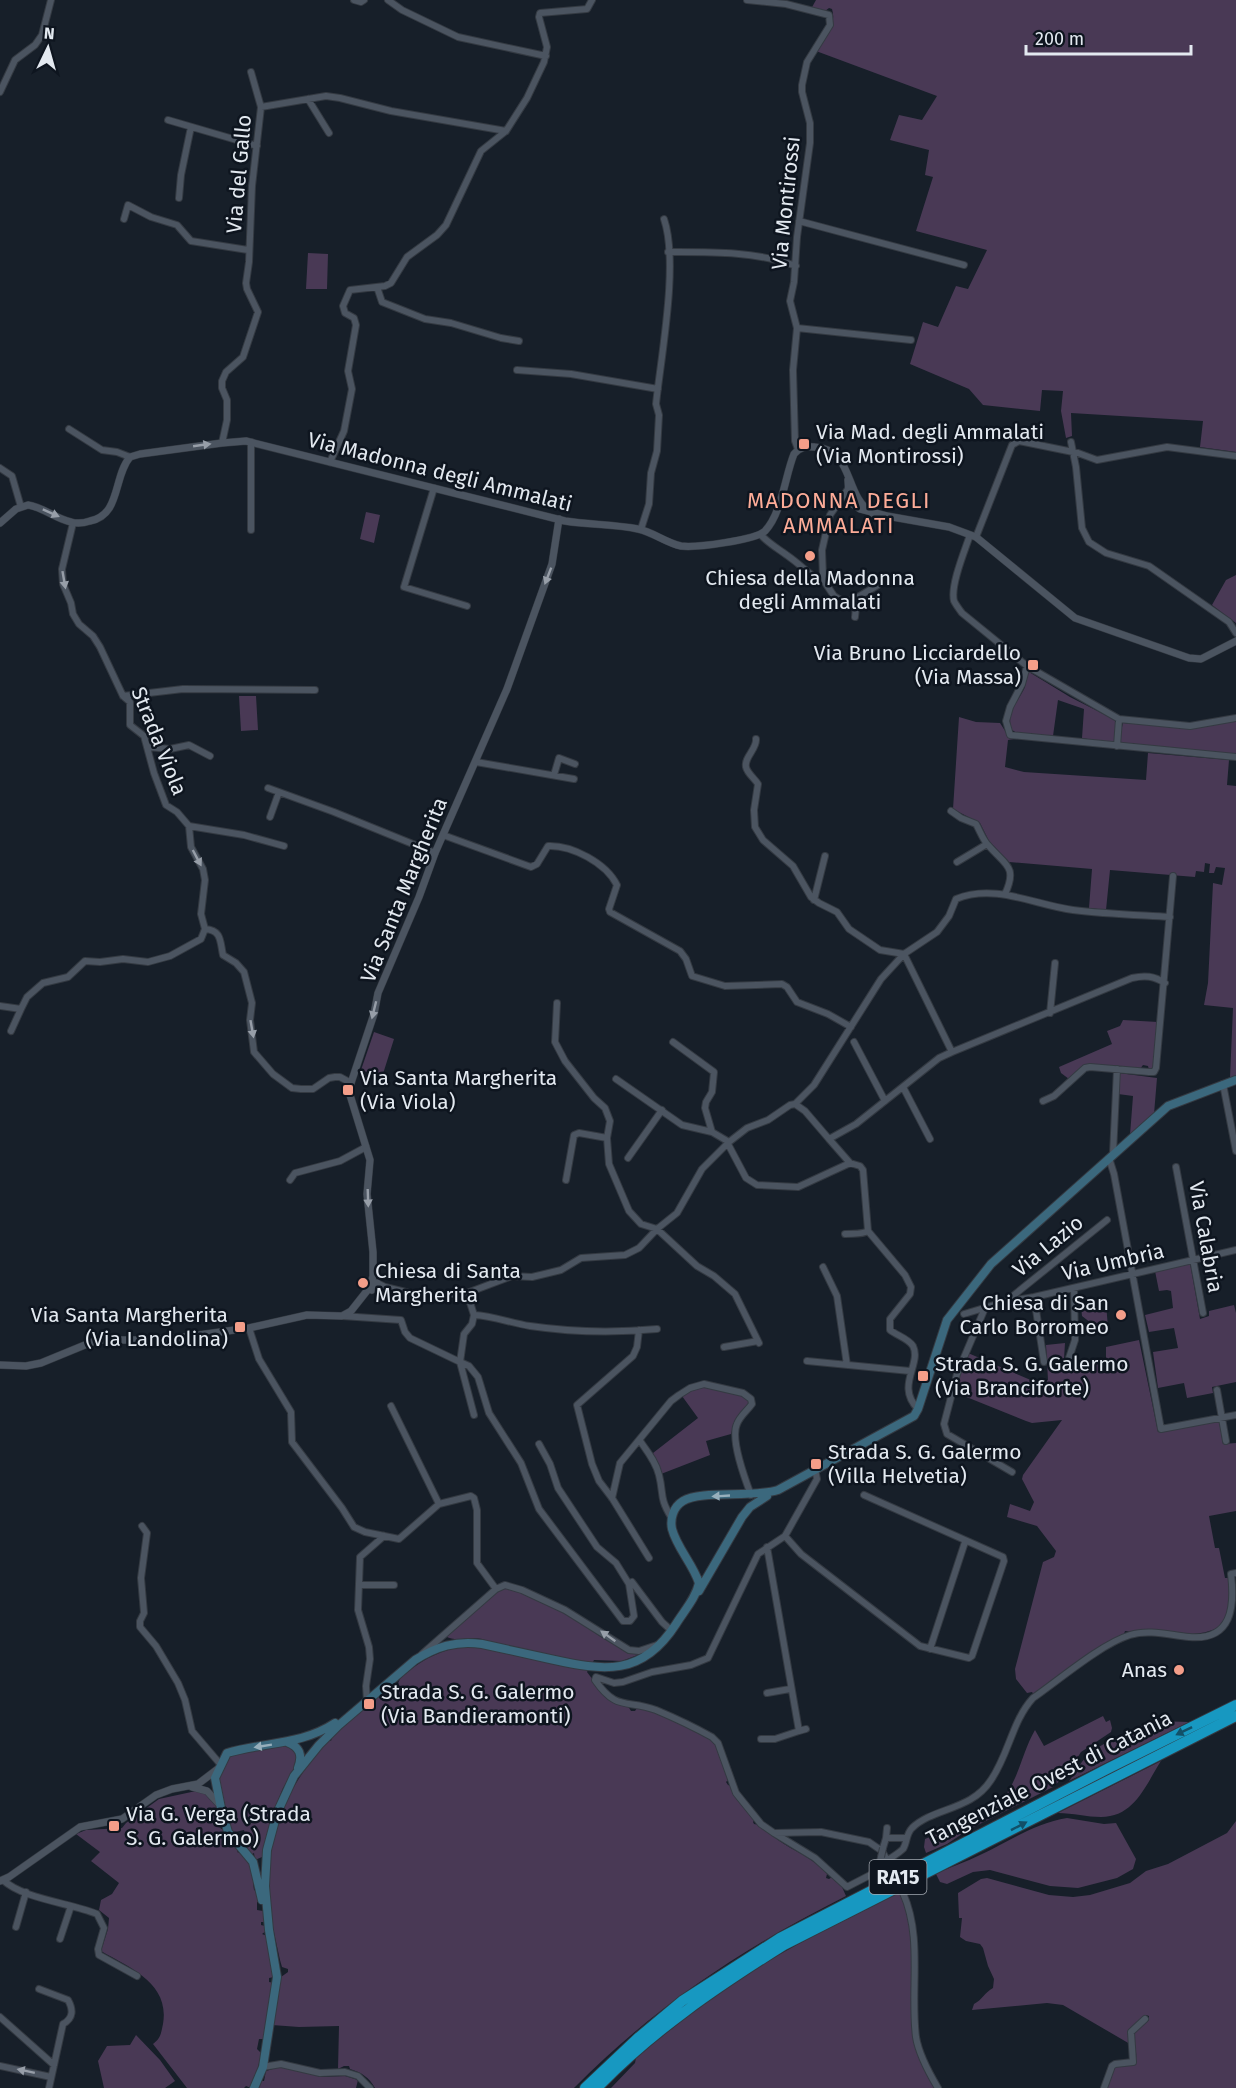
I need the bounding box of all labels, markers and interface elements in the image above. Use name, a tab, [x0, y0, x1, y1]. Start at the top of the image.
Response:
north arrow	[18, 18, 78, 78]
scale bar	[1026, 18, 1191, 56]
text: N	[43, 24, 55, 43]
text: 200 m	[1035, 28, 1084, 50]
street label: Via del Gallo	[221, 113, 257, 235]
street label: Via Montirossi	[766, 135, 806, 271]
place label: Via Mad. degli Ammalati (Via Montirossi)	[816, 419, 1044, 469]
street label: Via Madonna degli Ammalati	[305, 427, 575, 517]
marker: Via Mad. degli Ammalati (Via Montirossi)	[797, 437, 811, 451]
one-way arrow	[193, 441, 212, 450]
district label: MADONNA DEGLI AMMALATI	[747, 487, 931, 539]
one-way arrow	[42, 509, 59, 518]
marker: Chiesa della Madonna degli Ammalati	[803, 549, 817, 563]
place label: Chiesa della Madonna degli Ammalati	[705, 565, 915, 615]
one-way arrow	[542, 567, 552, 585]
one-way arrow	[60, 570, 69, 589]
place label: Via Bruno Licciardello (Via Massa)	[814, 640, 1021, 690]
marker: Via Bruno Licciardello (Via Massa)	[1026, 658, 1040, 672]
street label: Strada Viola	[125, 683, 193, 799]
street label: Via Santa Margherita	[355, 794, 453, 986]
one-way arrow	[192, 850, 202, 867]
one-way arrow	[369, 1001, 379, 1019]
one-way arrow	[247, 1019, 256, 1038]
place label: Via Santa Margherita (Via Viola)	[360, 1065, 557, 1115]
marker: Via Santa Margherita (Via Viola)	[341, 1083, 355, 1097]
street label: Via Calabria	[1183, 1179, 1229, 1295]
one-way arrow	[363, 1189, 372, 1208]
street label: Via Lazio	[1007, 1210, 1089, 1282]
street label: Via Umbria	[1059, 1238, 1167, 1286]
place label: Chiesa di Santa Margherita	[375, 1258, 521, 1308]
marker: Chiesa di Santa Margherita	[356, 1276, 370, 1290]
place label: Chiesa di San Carlo Borromeo	[959, 1290, 1109, 1340]
place label: Via Santa Margherita (Via Landolina)	[31, 1302, 228, 1352]
marker: Chiesa di San Carlo Borromeo	[1114, 1308, 1128, 1322]
marker: Via Santa Margherita (Via Landolina)	[233, 1320, 247, 1334]
place label: Strada S. G. Galermo (Via Branciforte)	[935, 1351, 1129, 1401]
marker: Strada S. G. Galermo (Via Branciforte)	[916, 1369, 930, 1383]
place label: Strada S. G. Galermo (Villa Helvetia)	[828, 1439, 1022, 1489]
marker: Strada S. G. Galermo (Villa Helvetia)	[809, 1457, 823, 1471]
one-way arrow	[711, 1491, 730, 1501]
one-way arrow	[600, 1631, 616, 1642]
place label: Anas	[1122, 1657, 1167, 1683]
marker: Anas	[1172, 1663, 1186, 1677]
place label: Strada S. G. Galermo (Via Bandieramonti)	[381, 1679, 575, 1729]
marker: Strada S. G. Galermo (Via Bandieramonti)	[362, 1697, 376, 1711]
street label: Tangenziale Ovest di Catania	[922, 1705, 1176, 1851]
one-way arrow	[1175, 1727, 1192, 1736]
one-way arrow	[253, 1742, 272, 1751]
place label: Via G. Verga (Strada S. G. Galermo)	[126, 1801, 311, 1851]
marker: Via G. Verga (Strada S. G. Galermo)	[107, 1819, 121, 1833]
one-way arrow	[1011, 1821, 1028, 1831]
road number: RA15	[870, 1860, 926, 1894]
one-way arrow	[16, 2066, 35, 2075]

